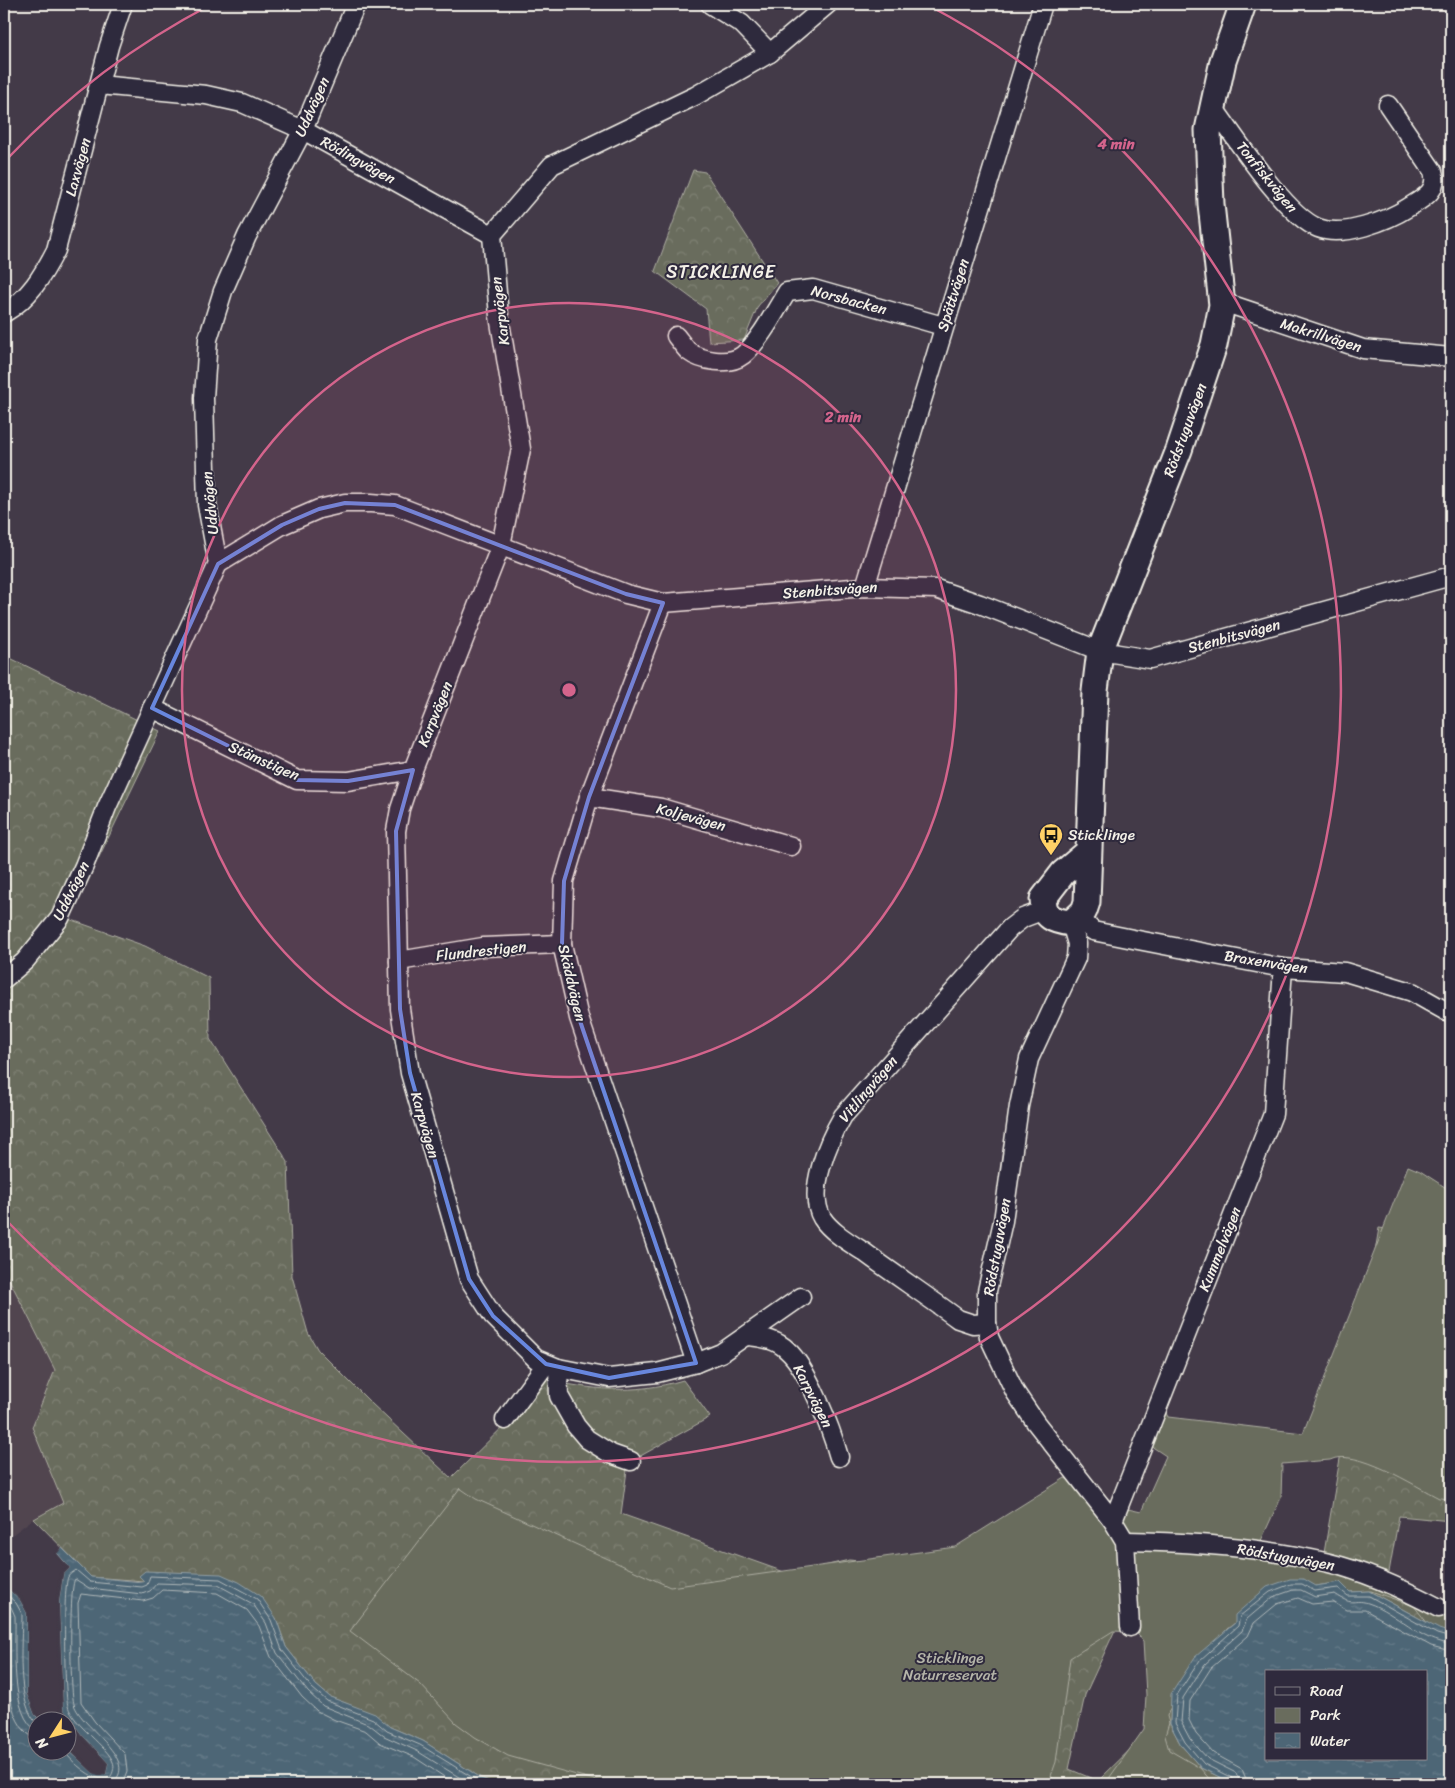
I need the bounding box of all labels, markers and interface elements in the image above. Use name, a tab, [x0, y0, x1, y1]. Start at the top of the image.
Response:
street label: Uddvägen	[287, 73, 337, 141]
street label: Rödingvägen	[316, 129, 400, 191]
text: 4 min	[1096, 131, 1135, 157]
street label: Laxvägen	[58, 135, 98, 199]
street label: Tonfiskvägen	[1230, 135, 1304, 219]
street label: Spättvägen	[930, 255, 976, 335]
district label: STICKLINGE	[666, 256, 776, 288]
street label: Karpvägen	[483, 275, 517, 347]
street label: Norsbacken	[808, 277, 890, 323]
street label: Makrillvägen	[1277, 310, 1365, 360]
street label: Rödstuguvägen	[1156, 379, 1214, 481]
text: 2 min	[824, 404, 862, 430]
street label: Uddvägen	[194, 470, 226, 536]
street label: Stenbitsvägen	[782, 574, 878, 606]
street label: Stenbitsvägen	[1185, 611, 1283, 661]
street label: Karpvägen	[410, 677, 460, 751]
centre of rings	[560, 681, 578, 699]
street label: Stämstigen	[224, 734, 304, 788]
street label: Koljevägen	[653, 795, 729, 839]
bus stop icon: Sticklinge	[1038, 822, 1064, 856]
place label: Sticklinge	[1068, 822, 1135, 848]
street label: Uddvägen	[45, 857, 97, 925]
street label: Flundrestigen	[434, 933, 528, 969]
street label: Skäddvägen	[550, 942, 594, 1024]
street label: Braxenvägen	[1222, 943, 1310, 981]
street label: Vitlingvägen	[832, 1050, 904, 1128]
street label: Karpvägen	[403, 1088, 447, 1162]
street label: Rödstuguvägen	[976, 1196, 1018, 1298]
street label: Kummelvägen	[1191, 1203, 1249, 1295]
street label: Karpvägen	[786, 1360, 840, 1432]
street label: Rödstuguvägen	[1235, 1536, 1337, 1578]
park label: Sticklinge Naturreservat	[903, 1645, 997, 1688]
legend	[1265, 1670, 1428, 1760]
text: Road	[1310, 1678, 1343, 1704]
text: Park	[1310, 1702, 1341, 1728]
north arrow	[28, 1710, 78, 1760]
text: Water	[1310, 1728, 1350, 1754]
text: N	[29, 1732, 55, 1755]

